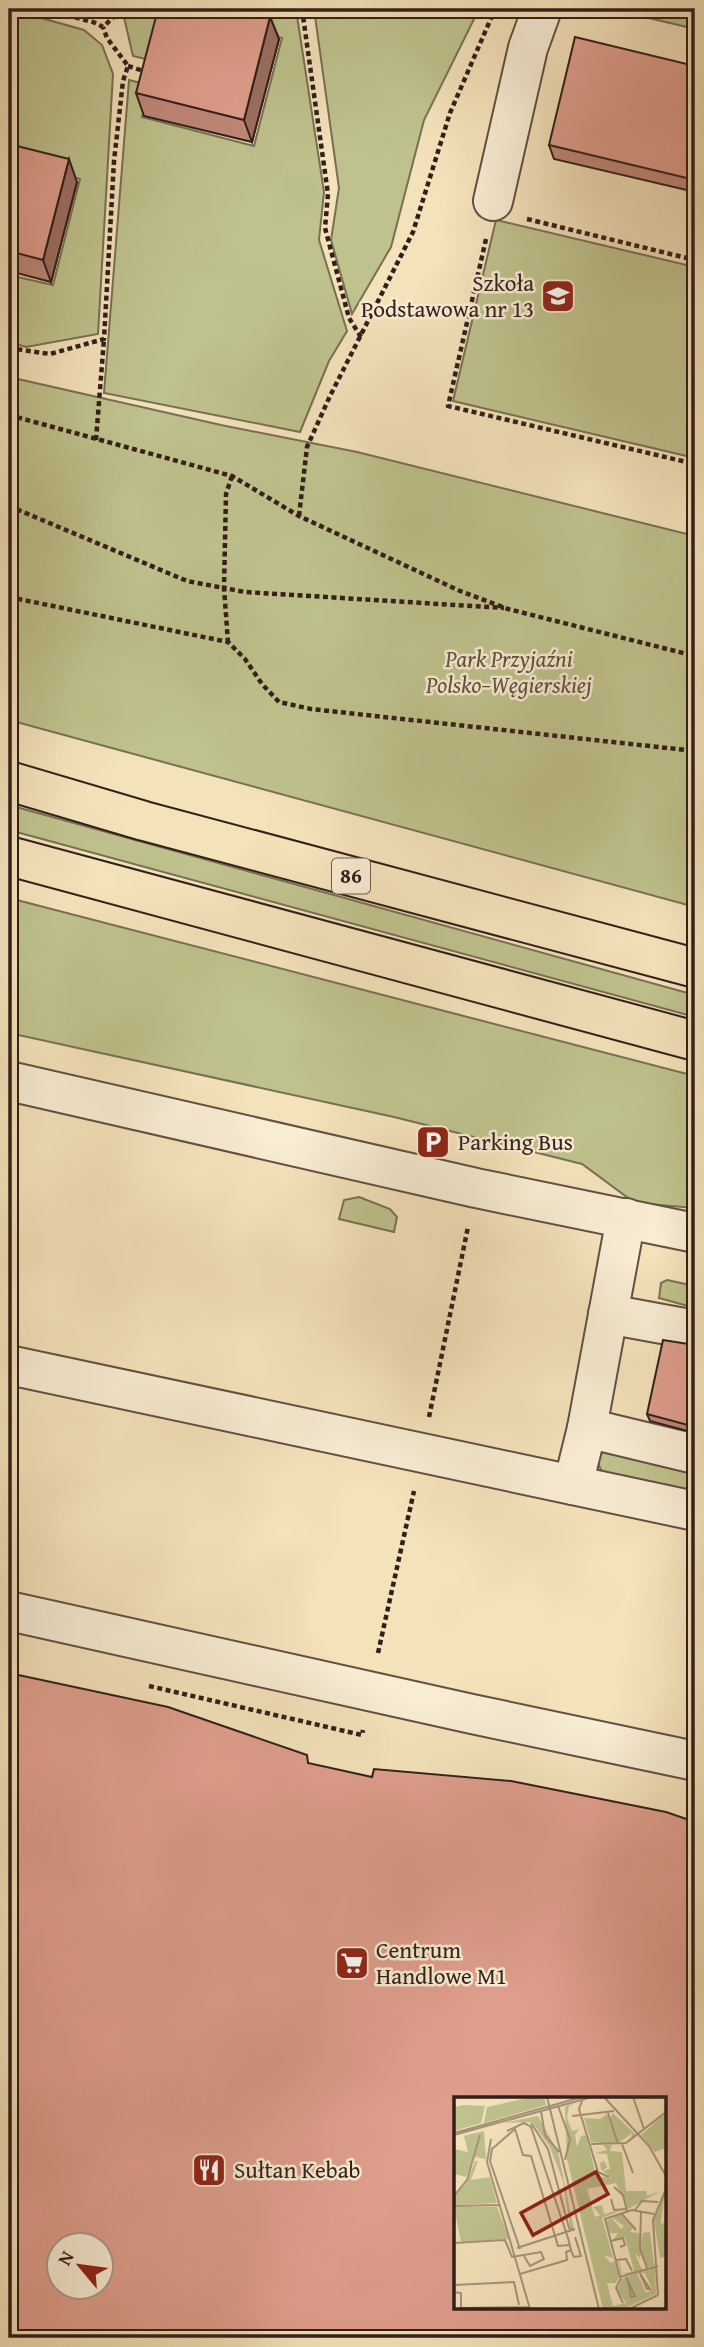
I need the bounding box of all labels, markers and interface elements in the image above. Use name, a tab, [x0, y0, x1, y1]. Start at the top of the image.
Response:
place label: Szkoła Podstawowa nr 13	[361, 266, 534, 325]
school or university icon: Szkoła Podstawowa nr 13	[539, 277, 577, 315]
park label: Park Przyjaźni Polsko–Węgierskiej	[425, 642, 592, 701]
road number: 86	[332, 858, 370, 894]
parking icon: Parking Bus	[414, 1123, 452, 1161]
place label: Parking Bus	[458, 1125, 573, 1158]
place label: Centrum Handlowe M1	[376, 1933, 507, 1992]
supermarket icon: Centrum Handlowe M1	[333, 1944, 371, 1982]
inset map	[454, 2097, 666, 2308]
restaurant icon: Sułtan Kebab	[190, 2151, 228, 2189]
place label: Sułtan Kebab	[234, 2153, 360, 2186]
north arrow	[46, 2232, 116, 2302]
text: N	[50, 2245, 81, 2270]

